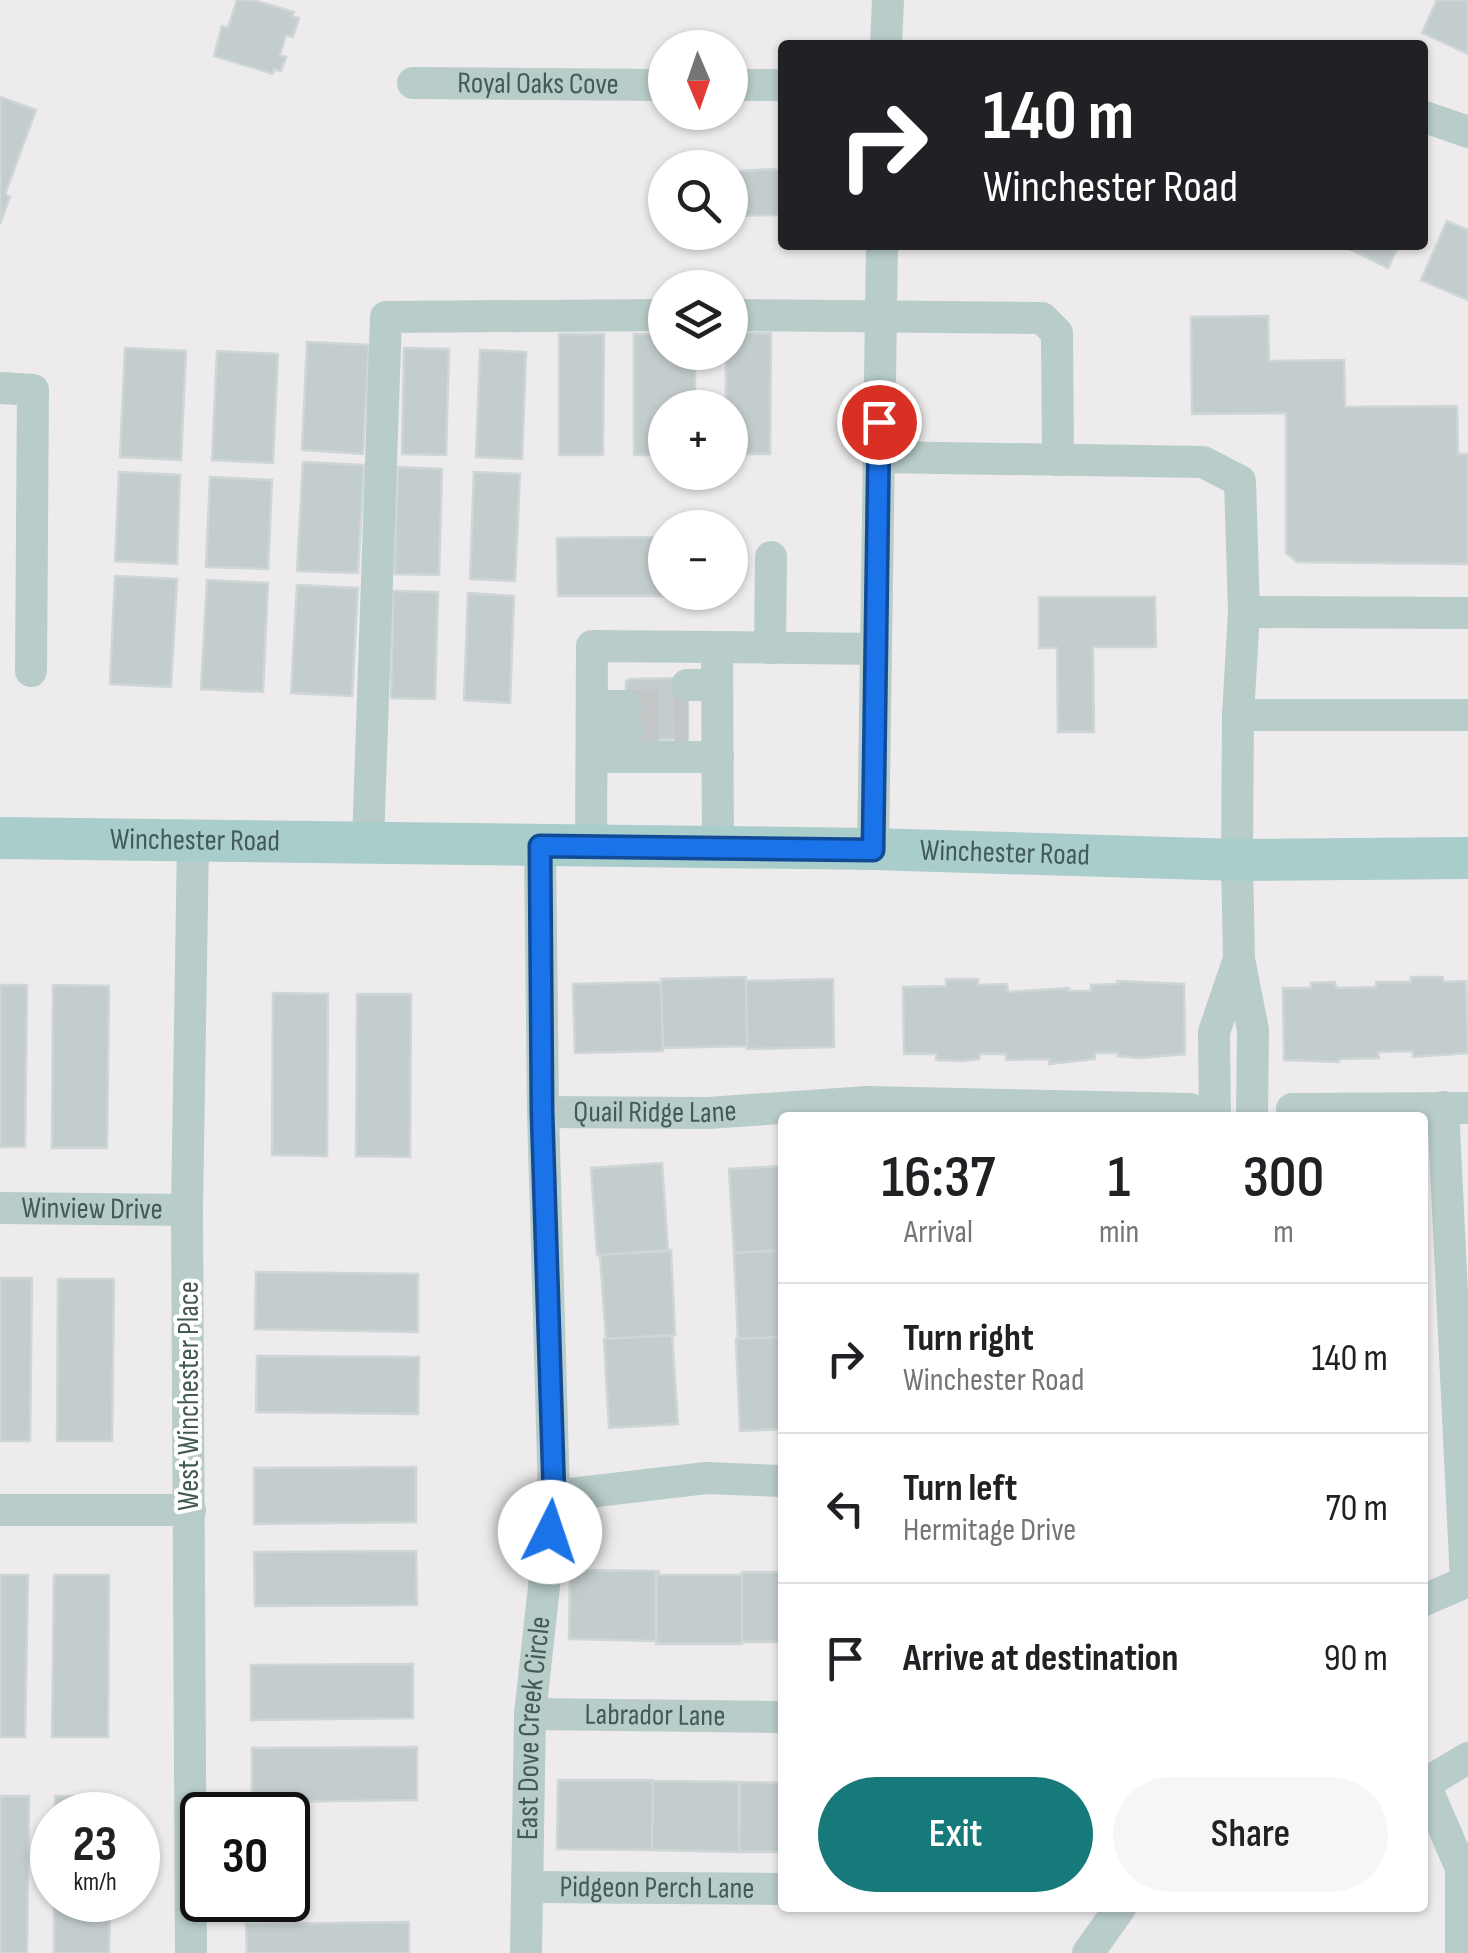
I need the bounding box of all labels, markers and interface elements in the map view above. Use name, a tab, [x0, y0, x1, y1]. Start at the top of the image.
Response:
north arrow	[648, 30, 748, 130]
map controls	[648, 30, 748, 610]
street label: Royal Oaks Cove	[457, 65, 619, 103]
text: 140 m	[983, 75, 1134, 159]
icon: right	[818, 80, 948, 210]
button: search	[648, 150, 748, 250]
text: Winchester Road	[983, 160, 1238, 215]
button: layers	[648, 270, 748, 370]
pin	[837, 380, 922, 465]
button: +	[648, 390, 748, 490]
icon: arrive	[852, 395, 907, 450]
button: −	[648, 510, 748, 610]
street label: Winchester Road	[110, 821, 280, 860]
street label: Winchester Road	[919, 832, 1090, 874]
street label: Quail Ridge Lane	[573, 1093, 738, 1131]
text: 16:37	[882, 1142, 995, 1214]
text: 1	[1108, 1142, 1130, 1214]
text: 300	[1243, 1142, 1324, 1214]
street label: Winview Drive	[21, 1190, 163, 1228]
text: Arrival	[904, 1213, 973, 1252]
text: min	[1099, 1213, 1139, 1252]
text: m	[1273, 1213, 1294, 1252]
street label: West Winchester Place	[171, 1281, 207, 1511]
text: Turn right	[903, 1316, 1034, 1361]
icon: right	[818, 1331, 873, 1386]
text: 140 m	[1311, 1336, 1388, 1381]
text: Winchester Road	[903, 1361, 1084, 1400]
text: Turn left	[903, 1466, 1017, 1511]
position arrow	[498, 1480, 602, 1584]
icon: left	[818, 1481, 873, 1536]
text: 70 m	[1326, 1486, 1388, 1531]
text: Hermitage Drive	[903, 1511, 1076, 1550]
street label: East Dove Creek Circle	[510, 1614, 559, 1840]
icon: arrive	[818, 1631, 873, 1686]
text: Arrive at destination	[903, 1636, 1178, 1681]
text: 90 m	[1324, 1636, 1388, 1681]
street label: Labrador Lane	[584, 1697, 726, 1734]
button: Exit	[818, 1777, 1093, 1892]
button: Share	[1113, 1777, 1388, 1892]
speed limit sign: 30	[180, 1792, 310, 1922]
text: 23	[73, 1815, 117, 1875]
text: km/h	[73, 1867, 117, 1898]
street label: Pidgeon Perch Lane	[559, 1869, 755, 1907]

